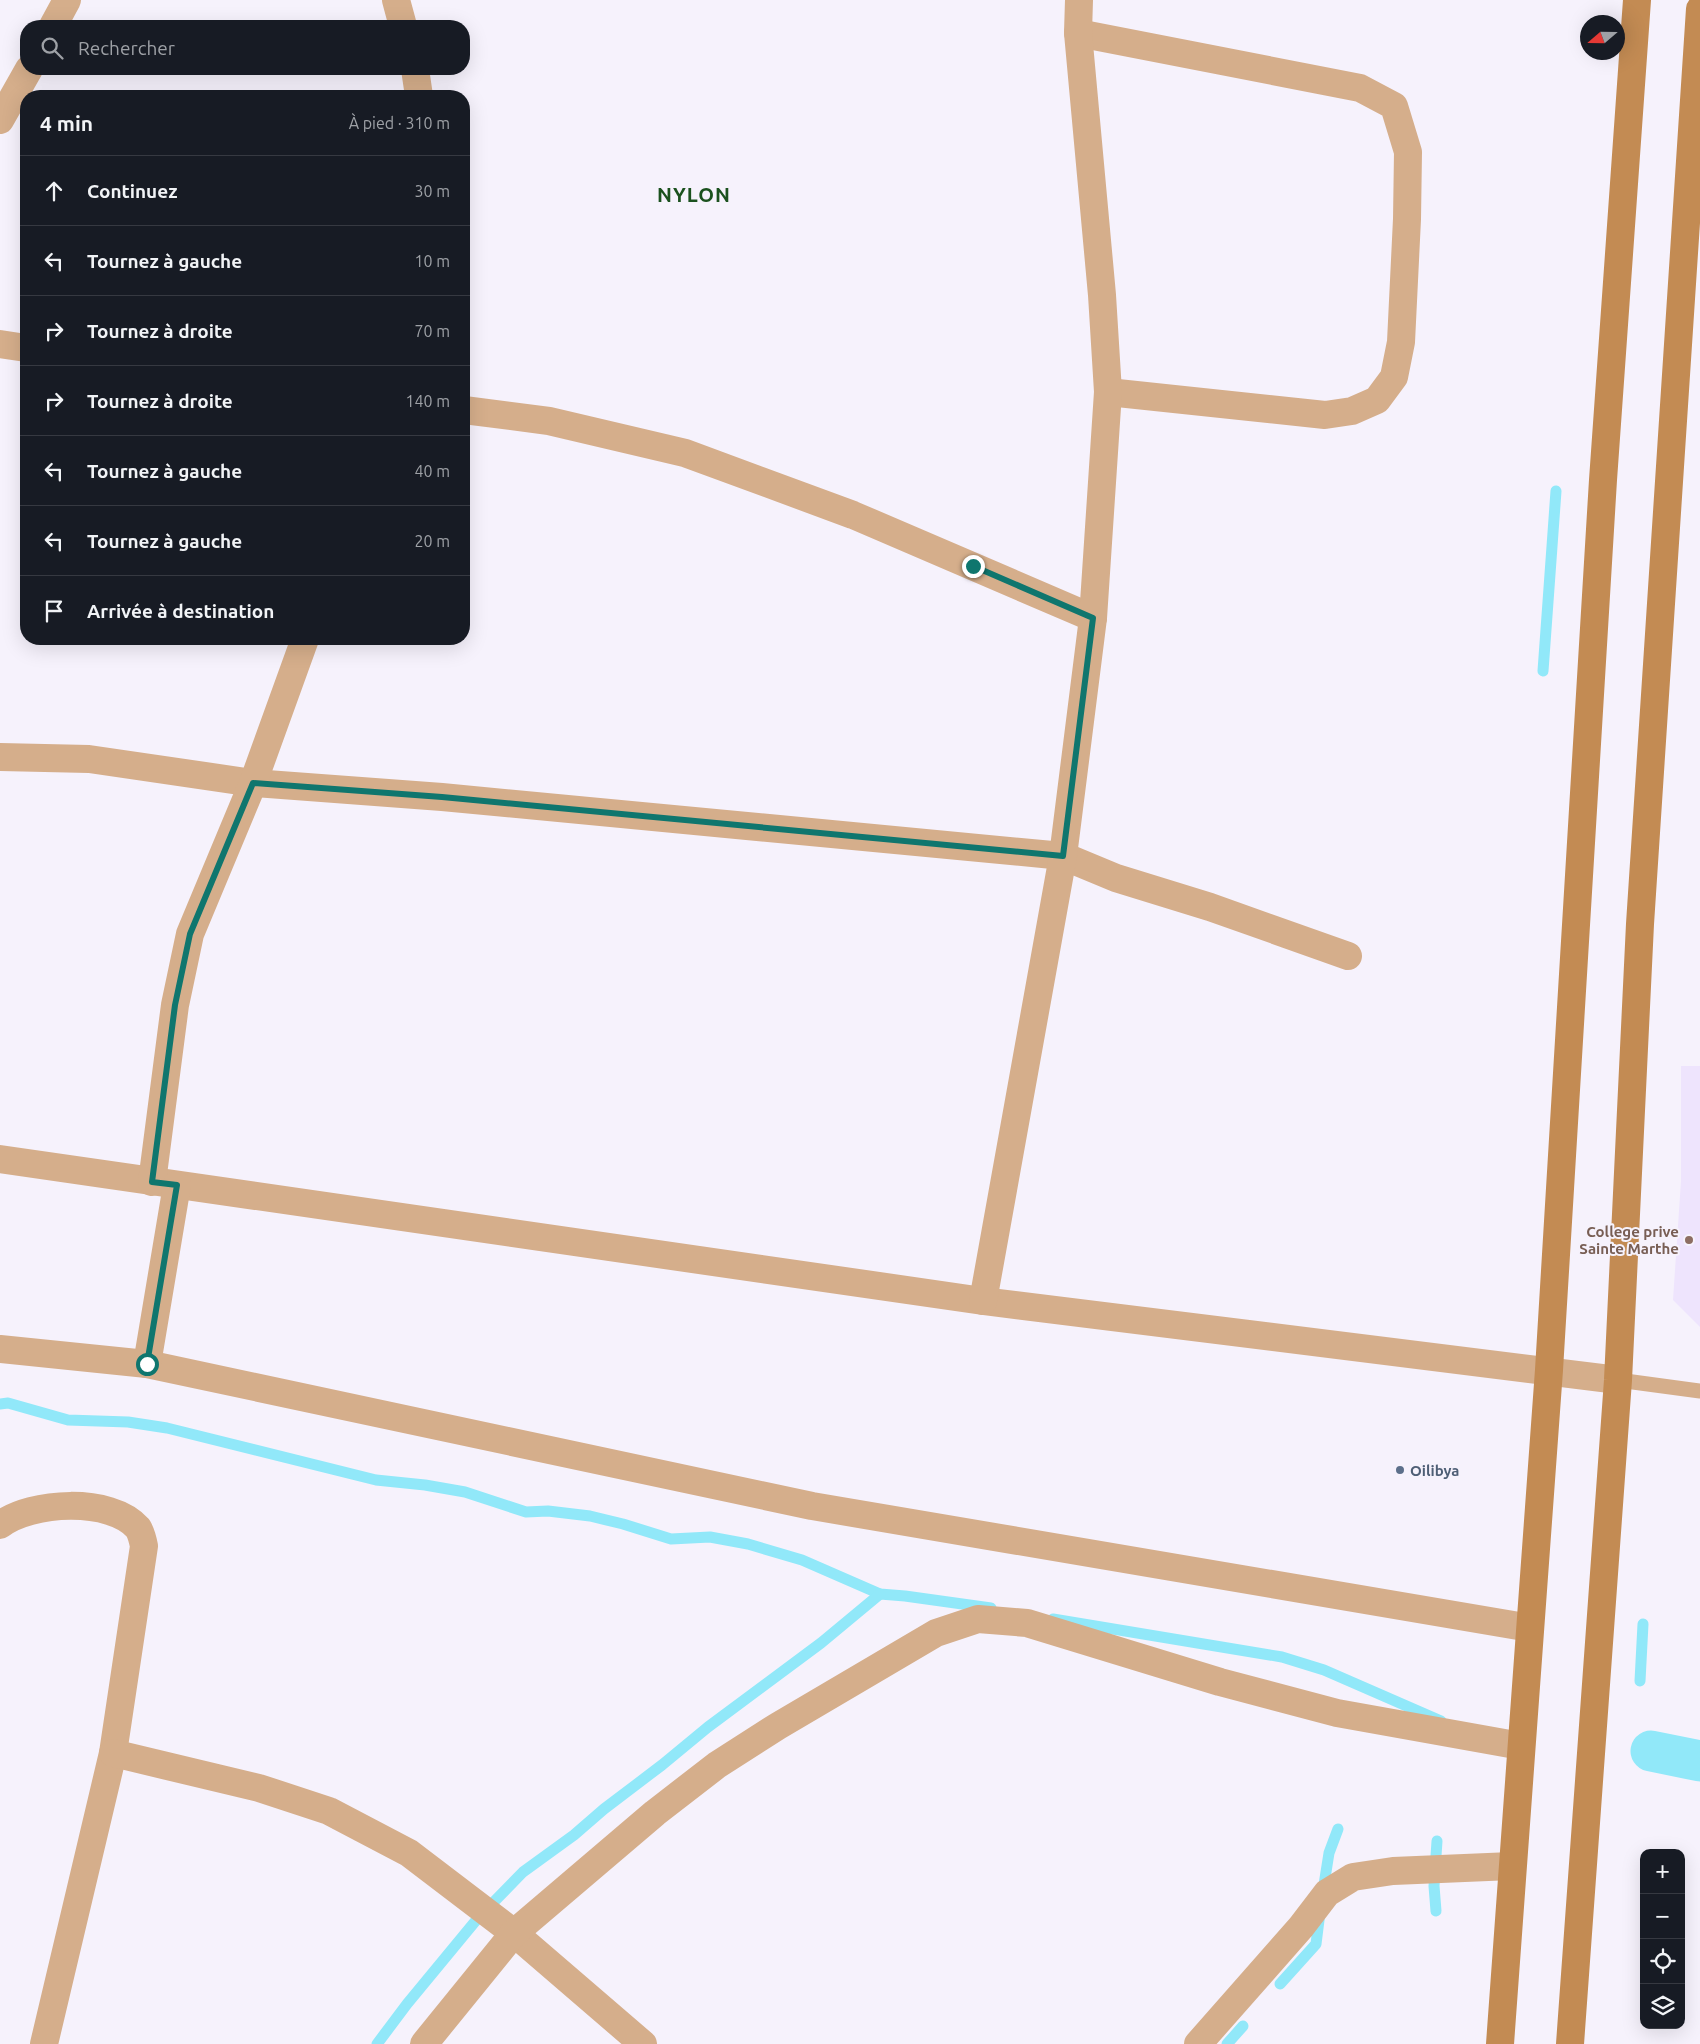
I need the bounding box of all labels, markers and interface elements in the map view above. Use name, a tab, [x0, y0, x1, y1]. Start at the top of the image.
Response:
north arrow	[1580, 15, 1625, 60]
search box	[20, 20, 470, 75]
icon: search	[38, 34, 66, 62]
text: Rechercher	[78, 37, 175, 59]
text: 4 min	[40, 111, 93, 135]
text: À pied · 310 m	[349, 114, 450, 132]
icon: ahead	[40, 177, 68, 205]
text: Continuez	[87, 180, 177, 202]
text: 30 m	[414, 182, 450, 200]
district label: NYLON	[657, 183, 731, 206]
icon: left	[40, 247, 68, 275]
text: Tournez à gauche	[87, 250, 242, 272]
text: 10 m	[414, 252, 450, 270]
icon: right	[40, 317, 68, 345]
text: Tournez à droite	[87, 320, 233, 342]
text: 70 m	[414, 322, 450, 340]
icon: right	[40, 387, 68, 415]
text: Tournez à droite	[87, 390, 233, 412]
text: 140 m	[405, 392, 450, 410]
icon: left	[40, 457, 68, 485]
text: Tournez à gauche	[87, 460, 242, 482]
text: 40 m	[414, 462, 450, 480]
icon: left	[40, 527, 68, 555]
text: Tournez à gauche	[87, 530, 242, 552]
text: 20 m	[414, 532, 450, 550]
route end	[962, 555, 985, 578]
icon: arrive	[40, 597, 68, 625]
text: Arrivée à destination	[87, 600, 274, 622]
place label: College prive Sainte Marthe	[1579, 1223, 1679, 1257]
marker: College prive Sainte Marthe	[1683, 1234, 1695, 1246]
route start	[136, 1353, 159, 1376]
place label: Oilibya	[1410, 1462, 1460, 1479]
marker: Oilibya	[1394, 1464, 1406, 1476]
map controls	[1640, 1849, 1685, 2029]
button: +	[1640, 1849, 1685, 1894]
button: −	[1640, 1894, 1685, 1939]
button: locate	[1640, 1939, 1685, 1984]
button: layers	[1640, 1984, 1685, 2029]

